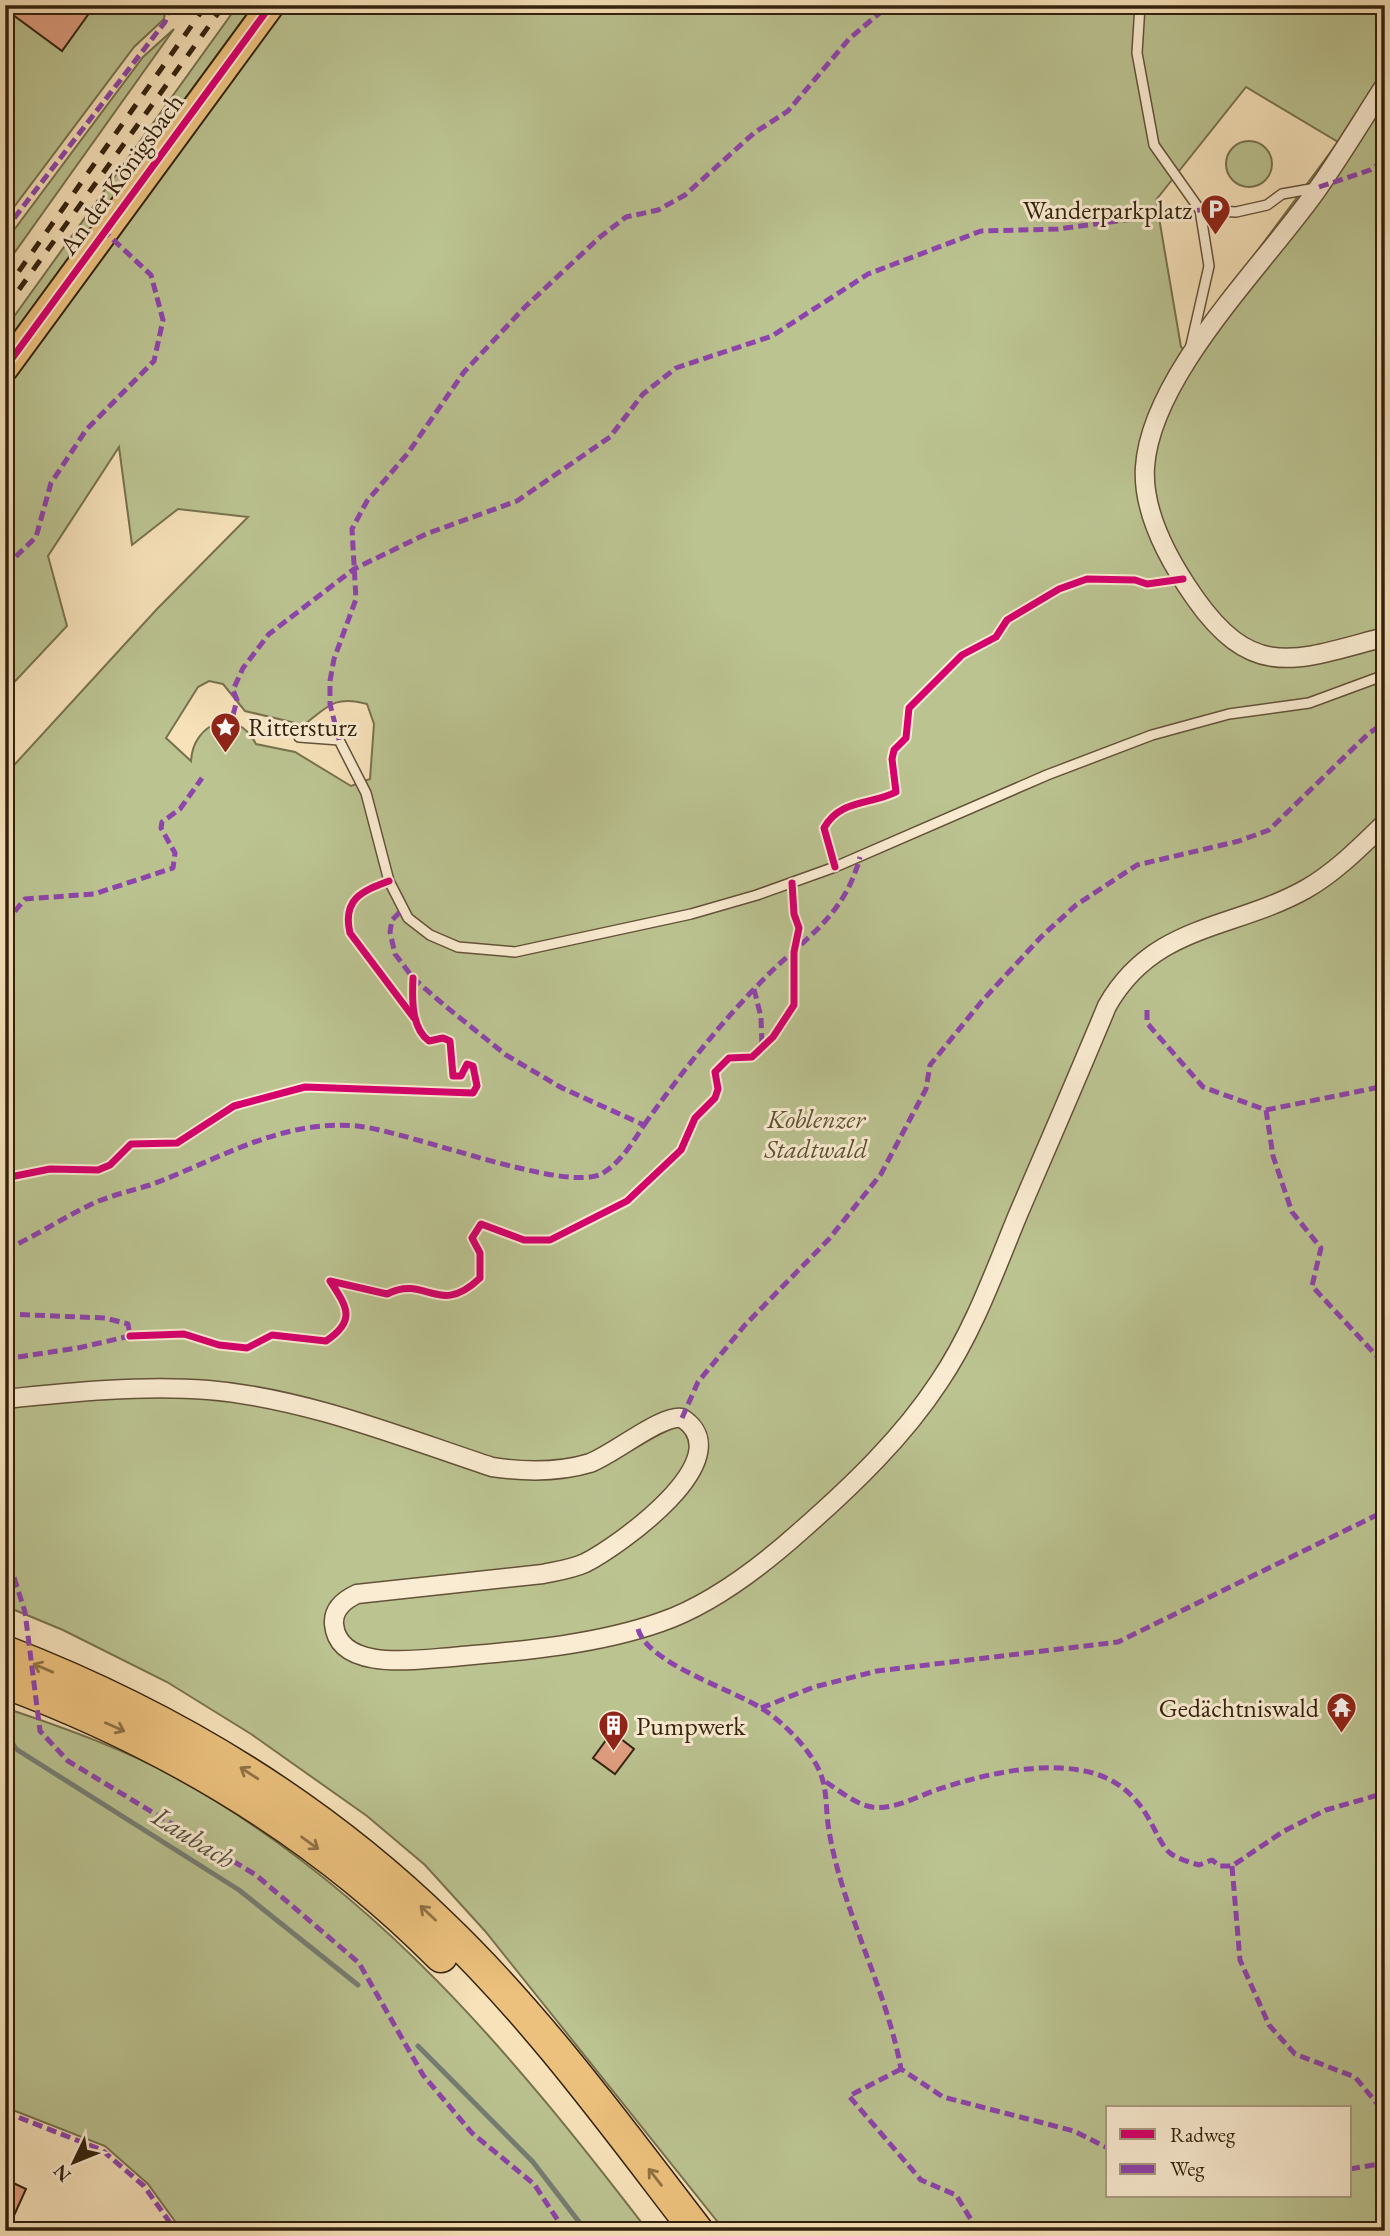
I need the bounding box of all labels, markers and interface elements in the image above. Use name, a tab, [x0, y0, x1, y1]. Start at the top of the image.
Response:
street label: An der Königsbach	[50, 86, 191, 262]
place label: Wanderparkplatz	[1023, 193, 1192, 227]
parking icon: Wanderparkplatz	[1198, 193, 1232, 237]
place icon: Rittersturz	[208, 710, 242, 754]
place label: Rittersturz	[248, 710, 357, 744]
park label: Koblenzer Stadtwald	[764, 1102, 868, 1166]
one-way arrow	[33, 1661, 54, 1674]
place label: Gedächtniswald	[1159, 1691, 1320, 1725]
temple icon: Gedächtniswald	[1325, 1691, 1359, 1735]
building icon: Pumpwerk	[596, 1709, 630, 1753]
place label: Pumpwerk	[636, 1709, 746, 1743]
one-way arrow	[104, 1721, 125, 1734]
one-way arrow	[240, 1765, 259, 1780]
water label: Laubach	[145, 1797, 243, 1877]
one-way arrow	[300, 1836, 319, 1851]
one-way arrow	[420, 1904, 437, 1921]
legend	[1106, 2106, 1352, 2198]
text: Radweg	[1170, 2121, 1236, 2148]
north arrow	[38, 2128, 108, 2198]
text: Weg	[1170, 2155, 1205, 2182]
text: N	[47, 2159, 76, 2187]
one-way arrow	[648, 2168, 663, 2187]

